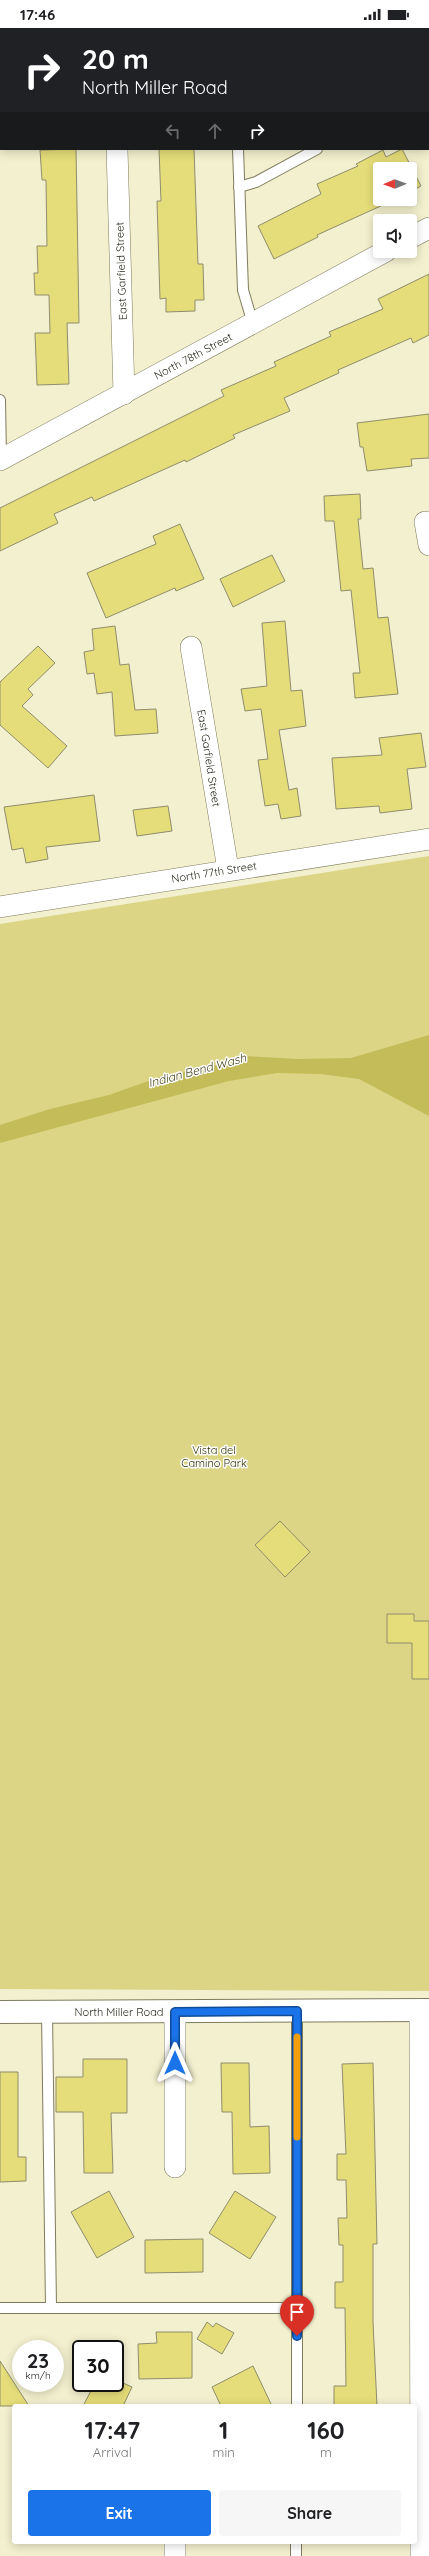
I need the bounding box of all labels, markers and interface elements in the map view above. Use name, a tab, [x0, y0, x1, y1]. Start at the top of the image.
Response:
text: 17:46	[20, 5, 55, 24]
text: 20 m	[82, 41, 149, 76]
icon: right	[16, 44, 68, 96]
text: North Miller Road	[82, 76, 228, 99]
icon: left	[162, 120, 184, 142]
icon: ahead	[204, 120, 226, 142]
icon: right	[246, 120, 268, 142]
north arrow	[373, 162, 417, 206]
map controls	[373, 162, 417, 258]
button: sound	[373, 214, 417, 258]
street label: East Garfield Street	[112, 221, 130, 320]
street label: North 78th Street	[152, 329, 235, 382]
street label: East Garfield Street	[194, 708, 224, 808]
street label: North 77th Street	[170, 858, 258, 886]
water label: Indian Bend Wash	[147, 1050, 248, 1090]
park label: Vista del Camino Park	[181, 1443, 247, 1470]
street label: North Miller Road	[74, 2005, 164, 2019]
position arrow	[154, 2042, 196, 2084]
pin	[280, 2295, 314, 2336]
icon: arrive	[286, 2301, 308, 2323]
speed limit sign: 30	[72, 2340, 124, 2392]
text: 23	[27, 2348, 49, 2373]
text: km/h	[25, 2369, 51, 2382]
text: 17:47	[84, 2415, 140, 2445]
text: 1	[219, 2415, 228, 2445]
text: 160	[307, 2415, 345, 2445]
text: Arrival	[93, 2444, 132, 2460]
text: min	[213, 2444, 235, 2460]
text: m	[320, 2444, 332, 2460]
button: Exit	[28, 2490, 211, 2536]
button: Share	[219, 2490, 401, 2536]

